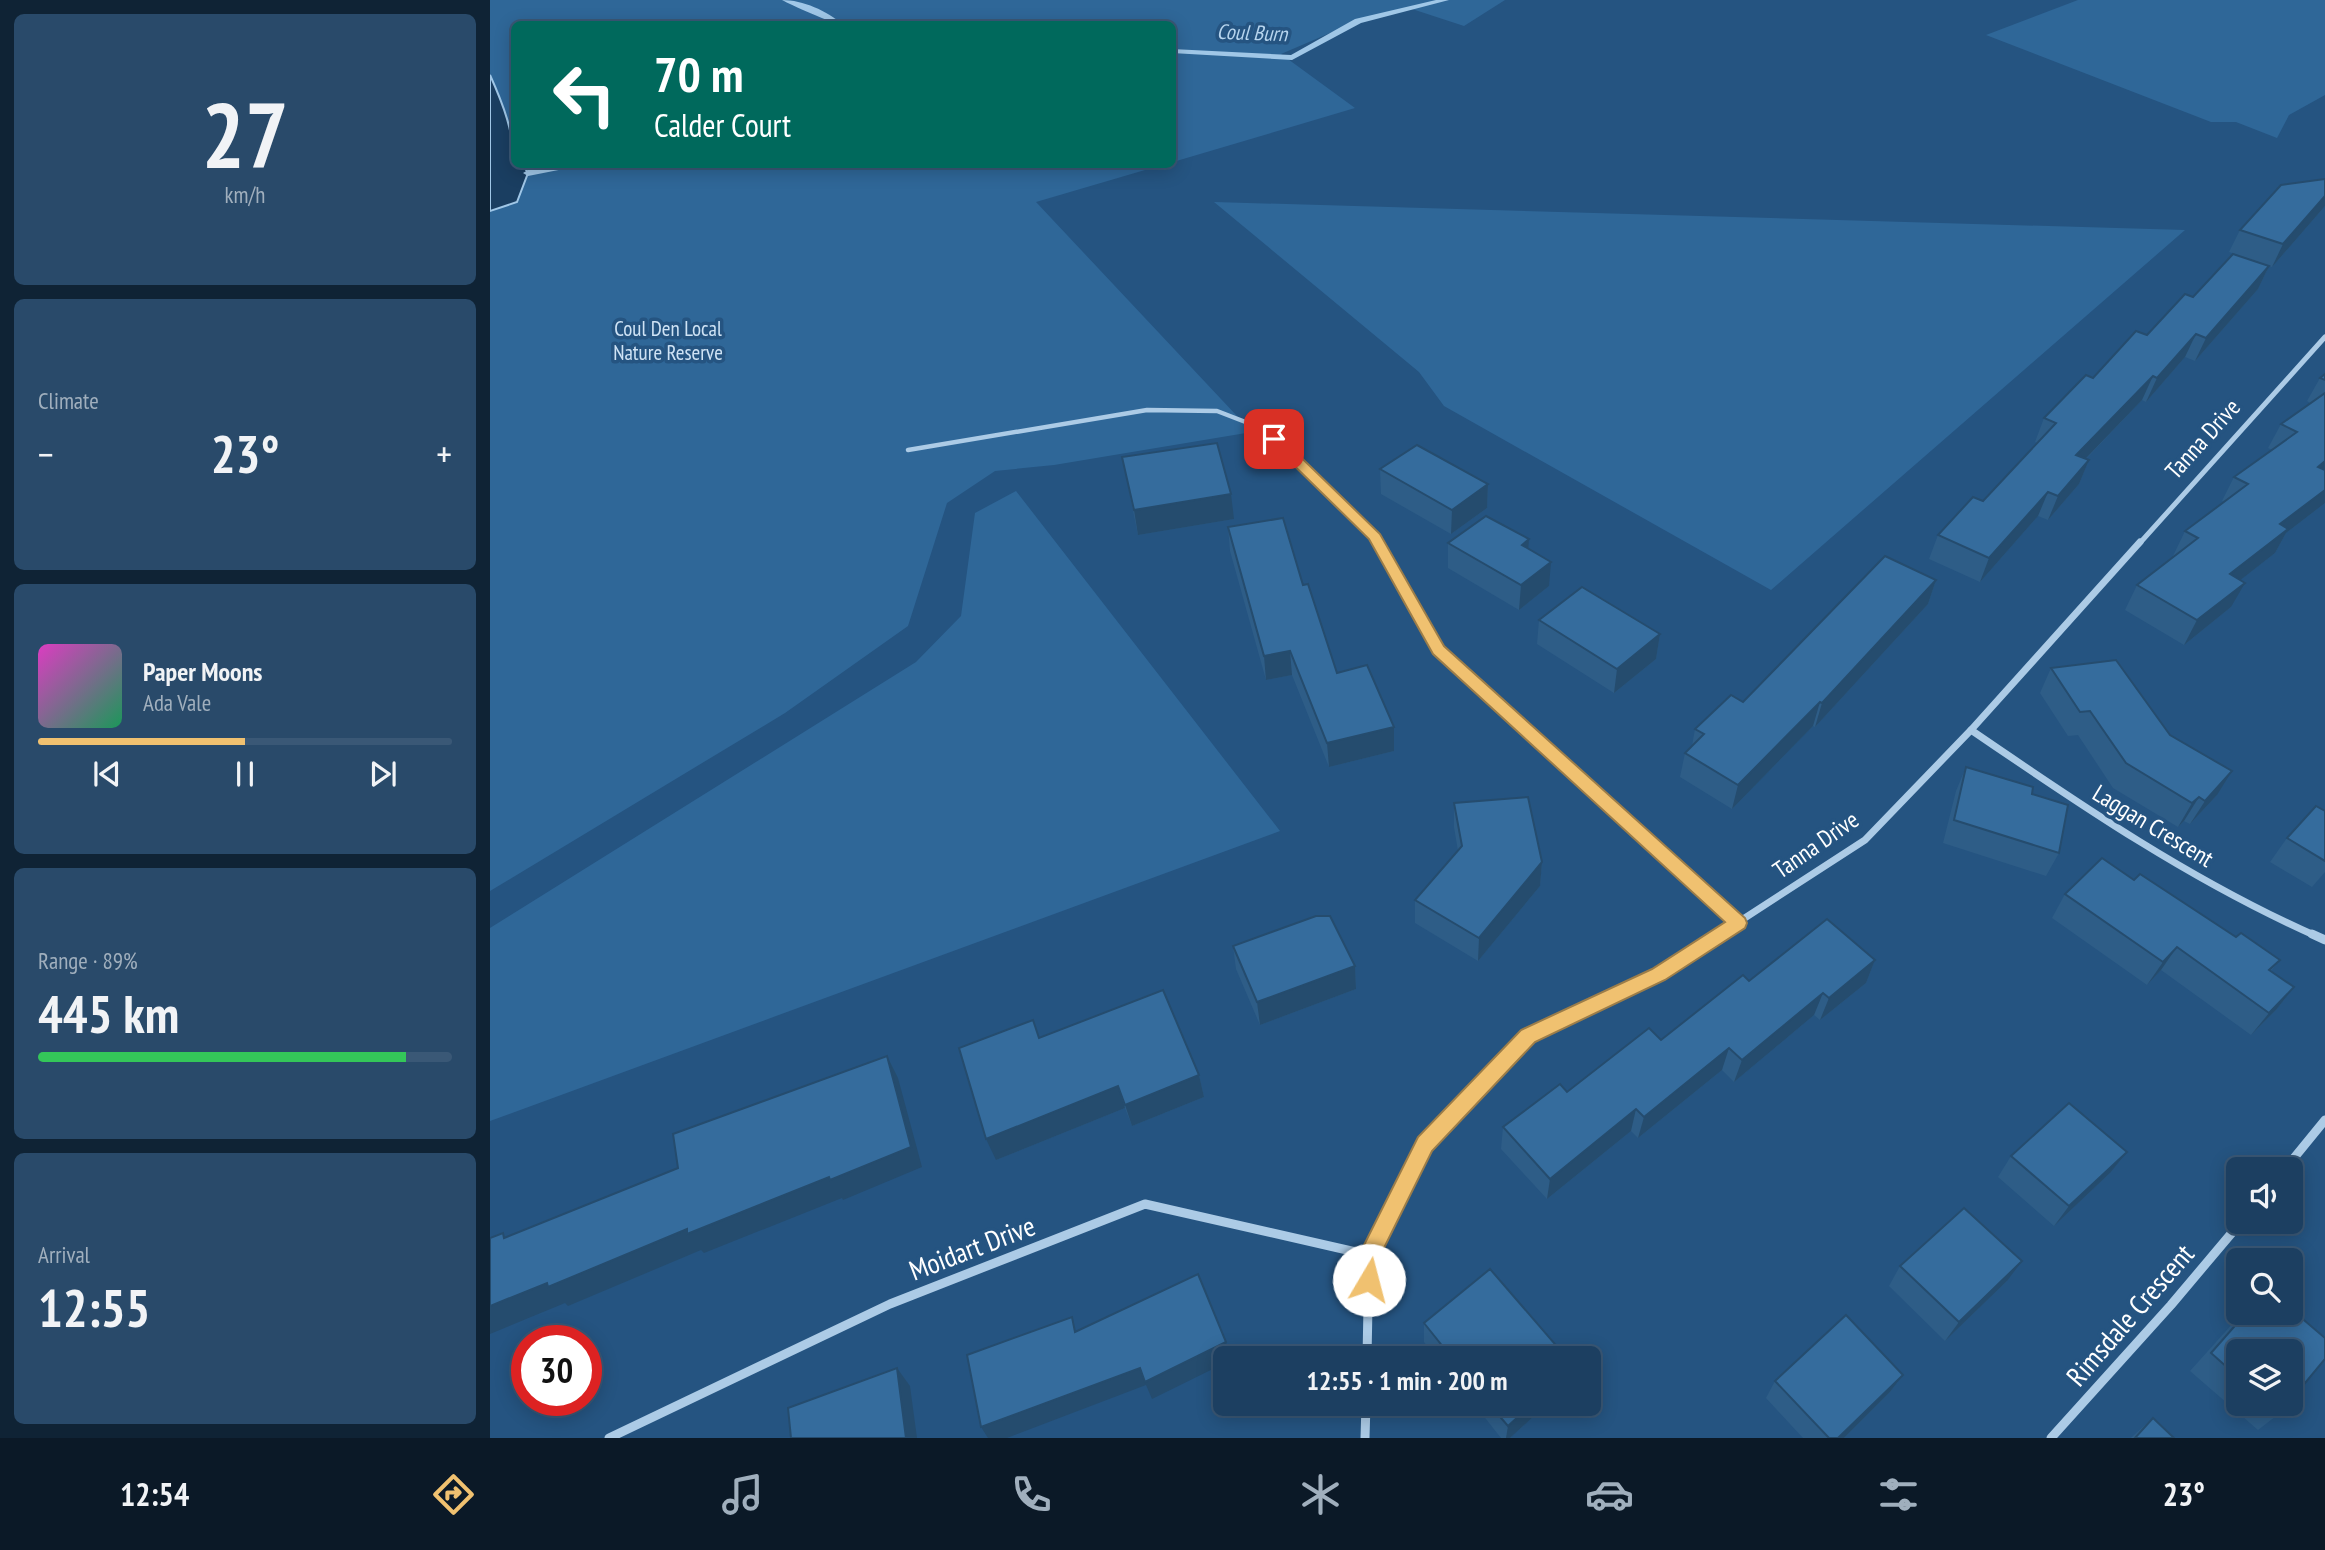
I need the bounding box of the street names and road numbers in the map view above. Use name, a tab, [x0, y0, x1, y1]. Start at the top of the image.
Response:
street label: Tanna Drive	[2158, 392, 2247, 485]
street label: Laggan Crescent	[2087, 777, 2220, 874]
street label: Tanna Drive	[1767, 804, 1865, 885]
street label: Moidart Drive	[903, 1207, 1040, 1288]
street label: Rimsdale Crescent	[2058, 1236, 2202, 1394]

